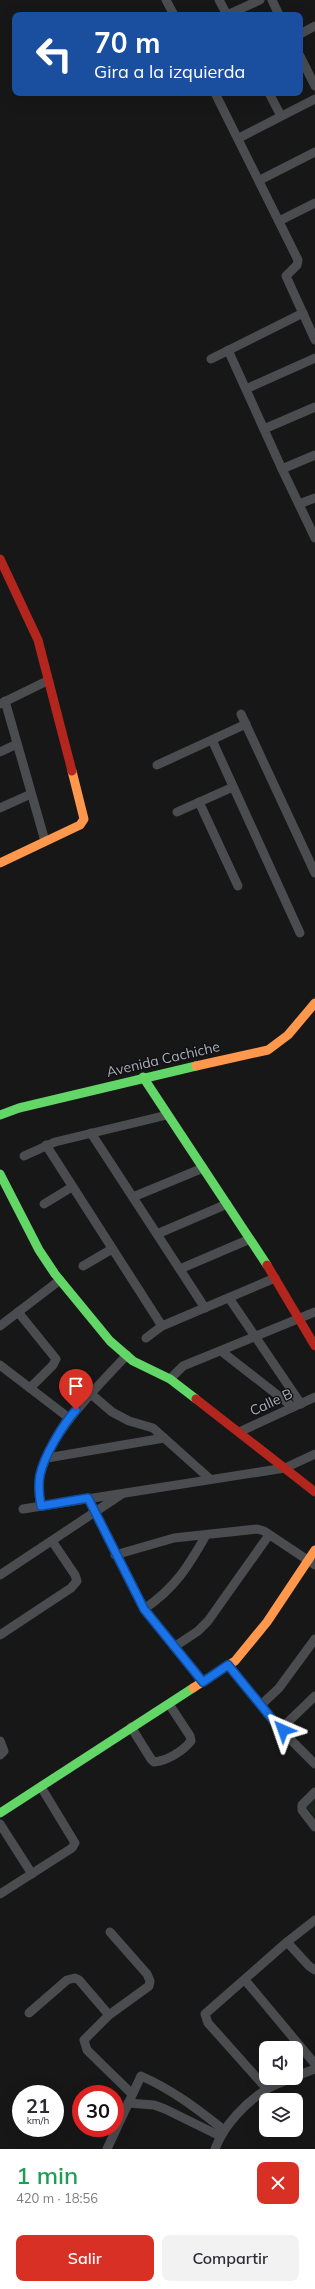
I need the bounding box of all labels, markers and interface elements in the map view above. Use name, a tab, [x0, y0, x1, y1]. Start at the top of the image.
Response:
text: 70 m	[94, 25, 160, 60]
icon: left	[28, 28, 80, 80]
text: Gira a la izquierda	[94, 60, 245, 83]
street label: Avenida Cachiche	[105, 1037, 221, 1081]
pin	[59, 1369, 93, 1410]
icon: arrive	[65, 1375, 87, 1397]
street label: Calle B	[247, 1384, 295, 1420]
position arrow	[262, 1709, 304, 1751]
map controls	[259, 2041, 303, 2137]
button: sound	[259, 2041, 303, 2085]
speed limit sign: 30	[72, 2085, 124, 2137]
text: 21	[26, 2093, 50, 2118]
button: layers	[259, 2093, 303, 2137]
text: km/h	[27, 2114, 49, 2127]
text: 1 min	[16, 2160, 78, 2190]
button: close	[257, 2162, 299, 2204]
text: 420 m · 18:56	[16, 2190, 98, 2206]
button: Salir	[16, 2235, 154, 2281]
button: Compartir	[162, 2235, 299, 2281]

